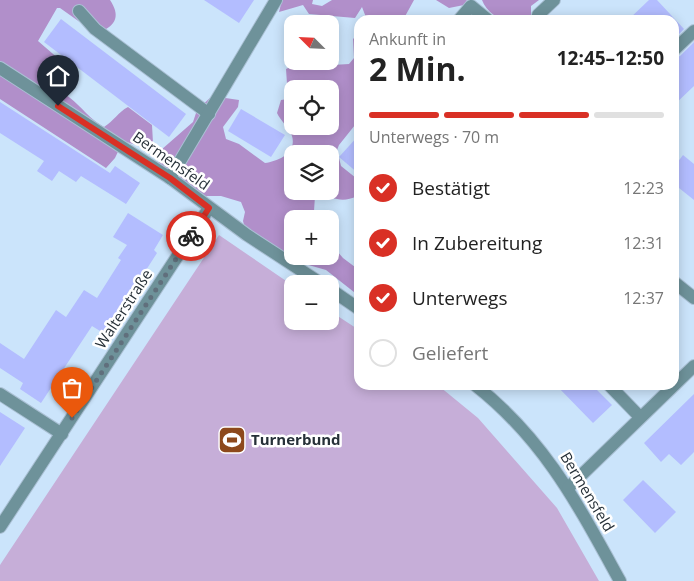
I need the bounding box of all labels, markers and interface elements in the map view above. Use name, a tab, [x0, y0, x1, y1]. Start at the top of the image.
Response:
north arrow	[284, 15, 339, 70]
map controls	[284, 15, 339, 330]
text: Ankunft in	[369, 28, 446, 50]
text: 12:45–12:50	[557, 45, 664, 71]
text: 2 Min.	[369, 47, 466, 90]
pin	[37, 55, 79, 106]
icon: home	[44, 62, 72, 90]
button: locate	[284, 80, 339, 135]
street label: Bermensfeld	[129, 126, 214, 194]
text: Unterwegs · 70 m	[369, 126, 499, 148]
button: layers	[284, 145, 339, 200]
icon: check	[369, 174, 397, 202]
text: Bestätigt	[412, 175, 490, 201]
text: 12:23	[623, 177, 664, 199]
button: +	[284, 210, 339, 265]
courier	[166, 211, 216, 261]
icon: bike	[177, 222, 205, 250]
icon: check	[369, 229, 397, 257]
text: In Zubereitung	[412, 230, 542, 256]
text: 12:31	[623, 232, 664, 254]
street label: Walterstraße	[90, 265, 156, 352]
button: −	[284, 275, 339, 330]
icon: check	[369, 284, 397, 312]
text: Unterwegs	[412, 285, 507, 311]
text: 12:37	[623, 287, 664, 309]
text: Geliefert	[412, 340, 488, 366]
pin	[51, 367, 93, 418]
icon: bag	[58, 374, 86, 402]
sports icon: Turnerbund	[217, 425, 247, 455]
place label: Turnerbund	[251, 429, 341, 449]
street label: Bermensfeld	[556, 448, 619, 535]

